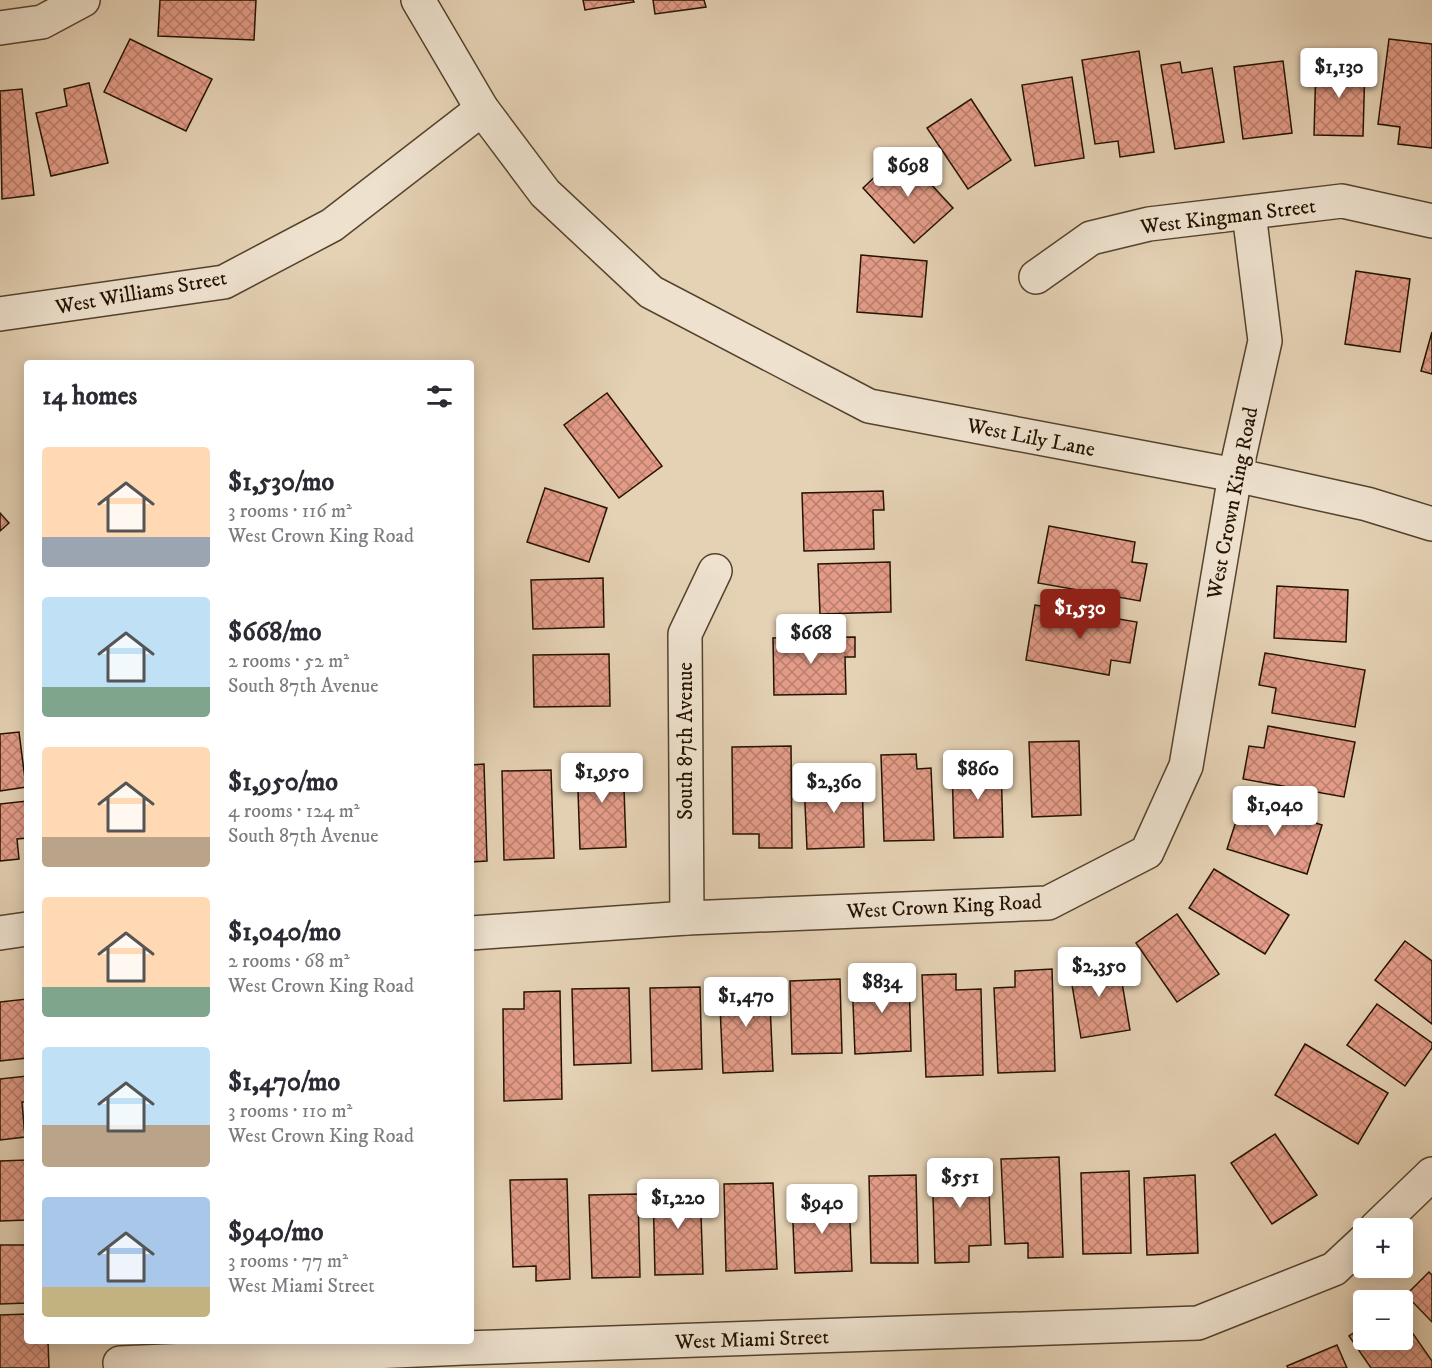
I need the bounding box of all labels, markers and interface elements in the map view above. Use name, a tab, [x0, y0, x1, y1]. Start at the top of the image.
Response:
pin: $1,130	[1290, 48, 1388, 99]
text: $1,130	[1314, 55, 1364, 80]
pin: $698	[872, 147, 944, 198]
text: $698	[887, 154, 929, 179]
street label: West Kingman Street	[1138, 193, 1318, 241]
street label: West Williams Street	[52, 265, 229, 321]
text: 14 homes	[42, 380, 137, 413]
icon: filters	[423, 380, 456, 413]
street label: West Crown King Road	[1201, 404, 1264, 602]
street label: West Lily Lane	[964, 413, 1097, 463]
text: $1,530/mo	[228, 466, 334, 499]
icon: home	[90, 471, 162, 543]
text: 3 rooms · 116 m²	[228, 499, 352, 524]
text: West Crown King Road	[228, 524, 414, 549]
pin: $1,530	[1031, 589, 1129, 640]
text: $1,530	[1054, 596, 1106, 621]
pin: $668	[775, 614, 847, 665]
text: $668/mo	[228, 616, 321, 649]
icon: home	[90, 621, 162, 693]
text: $668	[790, 621, 832, 646]
text: 2 rooms · 52 m²	[228, 649, 349, 674]
street label: South 87th Avenue	[673, 662, 699, 820]
text: South 87th Avenue	[228, 674, 378, 699]
pin: $860	[942, 750, 1014, 801]
pin: $1,950	[553, 753, 651, 804]
text: $860	[957, 757, 999, 782]
text: $1,950	[575, 760, 629, 785]
pin: $2,360	[785, 763, 883, 814]
text: $1,950/mo	[228, 766, 338, 799]
text: $2,360	[807, 770, 861, 795]
icon: home	[90, 771, 162, 843]
pin: $1,040	[1226, 786, 1324, 837]
text: $1,040	[1247, 793, 1303, 818]
text: 4 rooms · 124 m²	[228, 799, 360, 824]
text: South 87th Avenue	[228, 824, 378, 849]
street label: West Crown King Road	[845, 889, 1043, 925]
text: $1,040/mo	[228, 916, 341, 949]
icon: home	[90, 921, 162, 993]
pin: $2,350	[1050, 947, 1148, 998]
text: 2 rooms · 68 m²	[228, 949, 350, 974]
text: $2,350	[1072, 954, 1126, 979]
pin: $834	[846, 963, 918, 1014]
text: $834	[862, 970, 902, 995]
text: West Crown King Road	[228, 974, 414, 999]
pin: $1,470	[697, 977, 795, 1028]
text: $1,470	[718, 984, 774, 1009]
text: $1,470/mo	[228, 1066, 340, 1099]
icon: home	[90, 1071, 162, 1143]
text: 3 rooms · 110 m²	[228, 1099, 352, 1124]
text: West Crown King Road	[228, 1124, 414, 1149]
pin: $551	[924, 1158, 996, 1209]
text: $551	[941, 1165, 979, 1190]
pin: $1,220	[629, 1179, 727, 1230]
pin: $940	[786, 1184, 858, 1235]
text: $1,220	[651, 1186, 705, 1211]
text: $940	[800, 1191, 844, 1216]
text: $940/mo	[228, 1216, 323, 1249]
map controls	[1353, 1218, 1413, 1350]
button: +	[1353, 1218, 1413, 1278]
icon: home	[90, 1221, 162, 1293]
text: 3 rooms · 77 m²	[228, 1249, 348, 1274]
text: West Miami Street	[228, 1274, 375, 1299]
button: −	[1353, 1290, 1413, 1350]
street label: West Miami Street	[674, 1324, 830, 1356]

